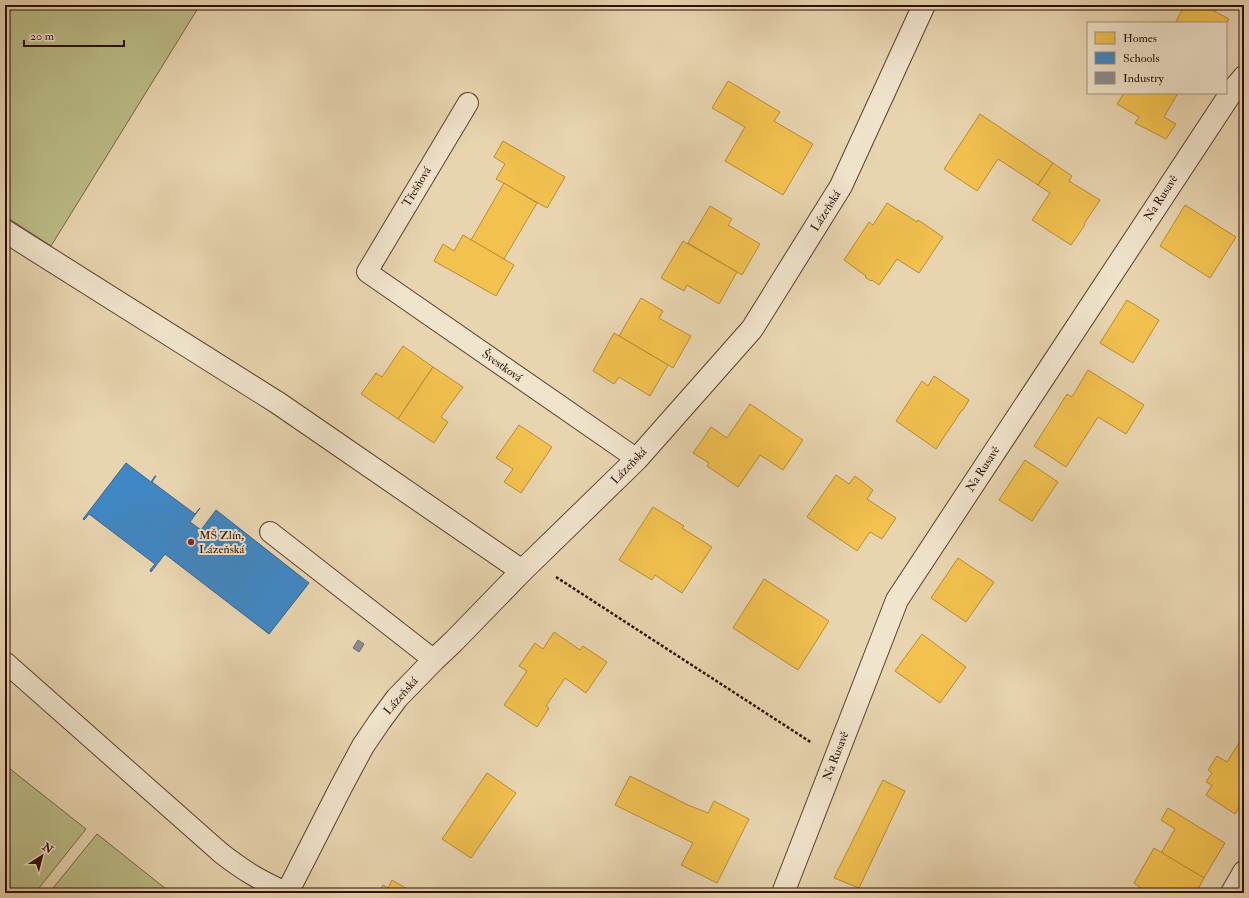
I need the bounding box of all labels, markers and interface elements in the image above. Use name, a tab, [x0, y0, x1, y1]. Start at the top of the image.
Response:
scale bar	[24, 22, 124, 48]
legend	[1087, 22, 1227, 94]
text: 20 m	[30, 29, 55, 44]
text: Homes	[1123, 31, 1157, 46]
text: Schools	[1123, 51, 1160, 66]
text: Industry	[1123, 71, 1165, 86]
street label: Třešňová	[399, 163, 435, 210]
street label: Na Rusavě	[1141, 172, 1181, 224]
street label: Lázeňská	[808, 187, 845, 234]
street label: Švestková	[479, 347, 526, 386]
street label: Na Rusavě	[963, 443, 1003, 495]
street label: Lázeňská	[608, 444, 651, 488]
place label: MŠ Zlín, Lázeňská	[199, 528, 245, 557]
marker: MŠ Zlín, Lázeňská	[186, 537, 196, 547]
street label: Lázeňská	[380, 673, 422, 718]
street label: Na Rusavě	[820, 729, 852, 783]
north arrow	[22, 836, 62, 876]
text: N	[39, 840, 56, 857]

